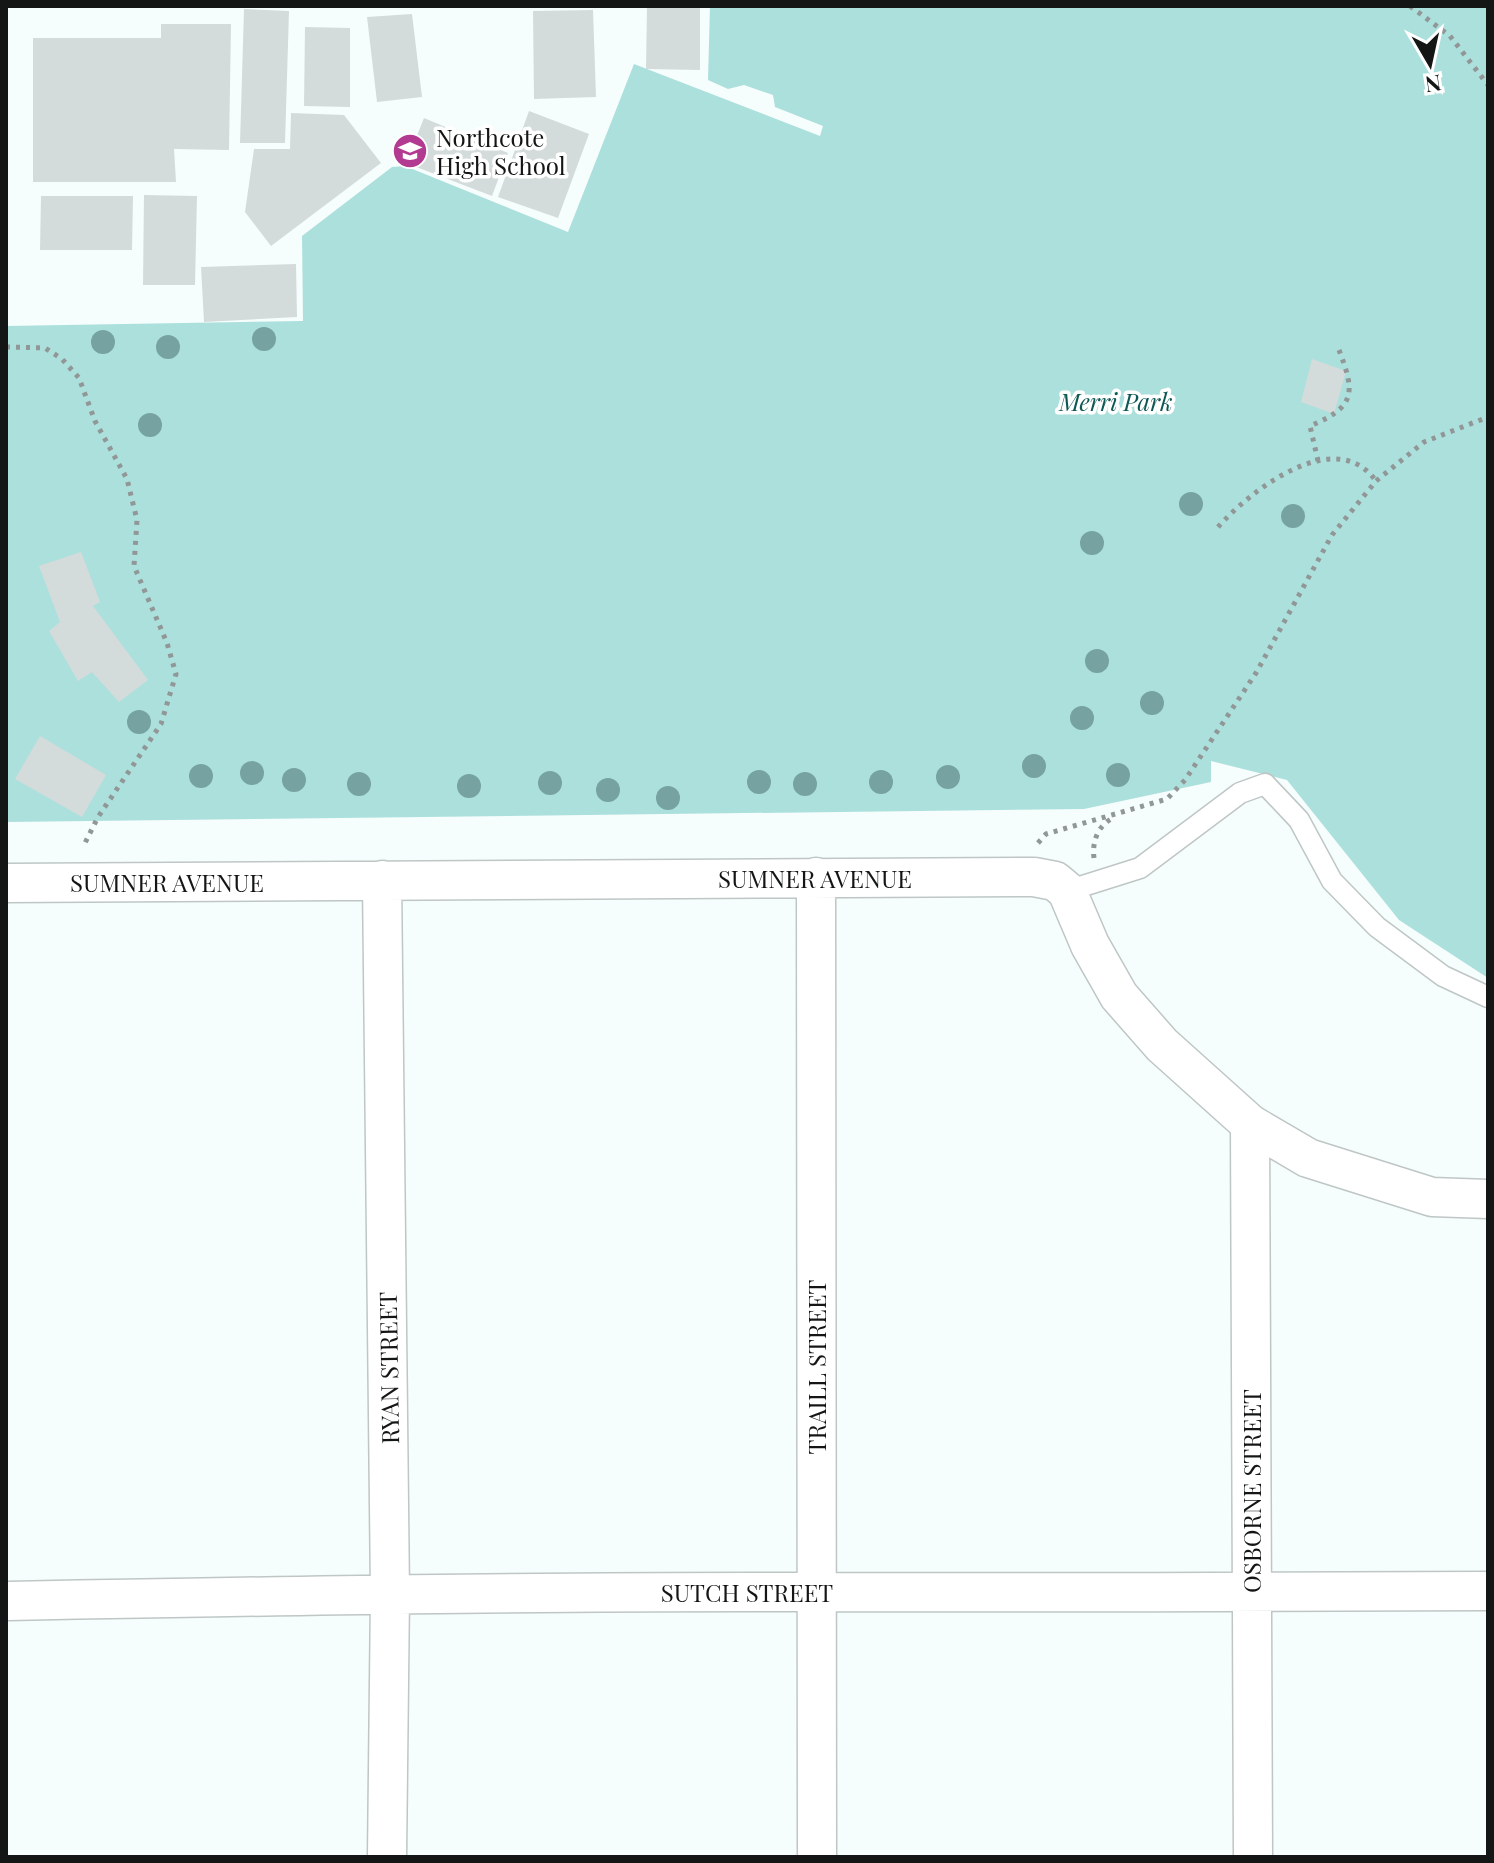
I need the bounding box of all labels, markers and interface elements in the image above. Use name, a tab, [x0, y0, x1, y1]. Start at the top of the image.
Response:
north arrow	[1390, 24, 1470, 104]
text: N	[1423, 69, 1443, 101]
place label: Northcote High School	[436, 121, 566, 181]
school or university icon: Northcote High School	[391, 132, 429, 170]
park label: Merri Park	[1058, 385, 1173, 417]
street label: SUMNER AVENUE	[718, 862, 912, 894]
street label: SUMNER AVENUE	[70, 866, 264, 898]
street label: TRAILL STREET	[800, 1279, 832, 1454]
street label: RYAN STREET	[371, 1291, 405, 1445]
street label: OSBORNE STREET	[1235, 1389, 1267, 1593]
street label: SUTCH STREET	[661, 1576, 833, 1608]

